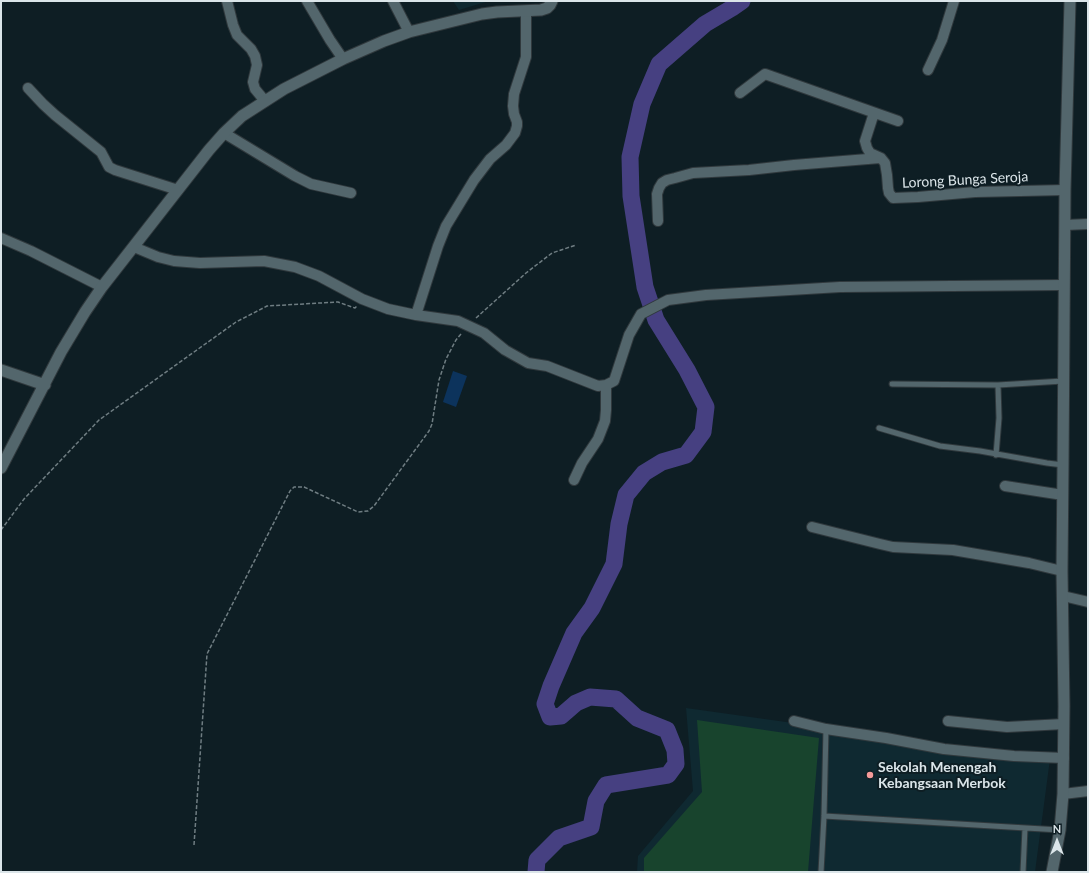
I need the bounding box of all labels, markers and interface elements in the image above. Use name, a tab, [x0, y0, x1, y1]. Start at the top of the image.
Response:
street label: Lorong Bunga Seroja	[901, 168, 1029, 192]
place label: Sekolah Menengah Kebangsaan Merbok	[878, 759, 1006, 792]
marker: Sekolah Menengah Kebangsaan Merbok	[865, 770, 875, 780]
north arrow	[1037, 821, 1077, 861]
text: N	[1053, 822, 1061, 835]

